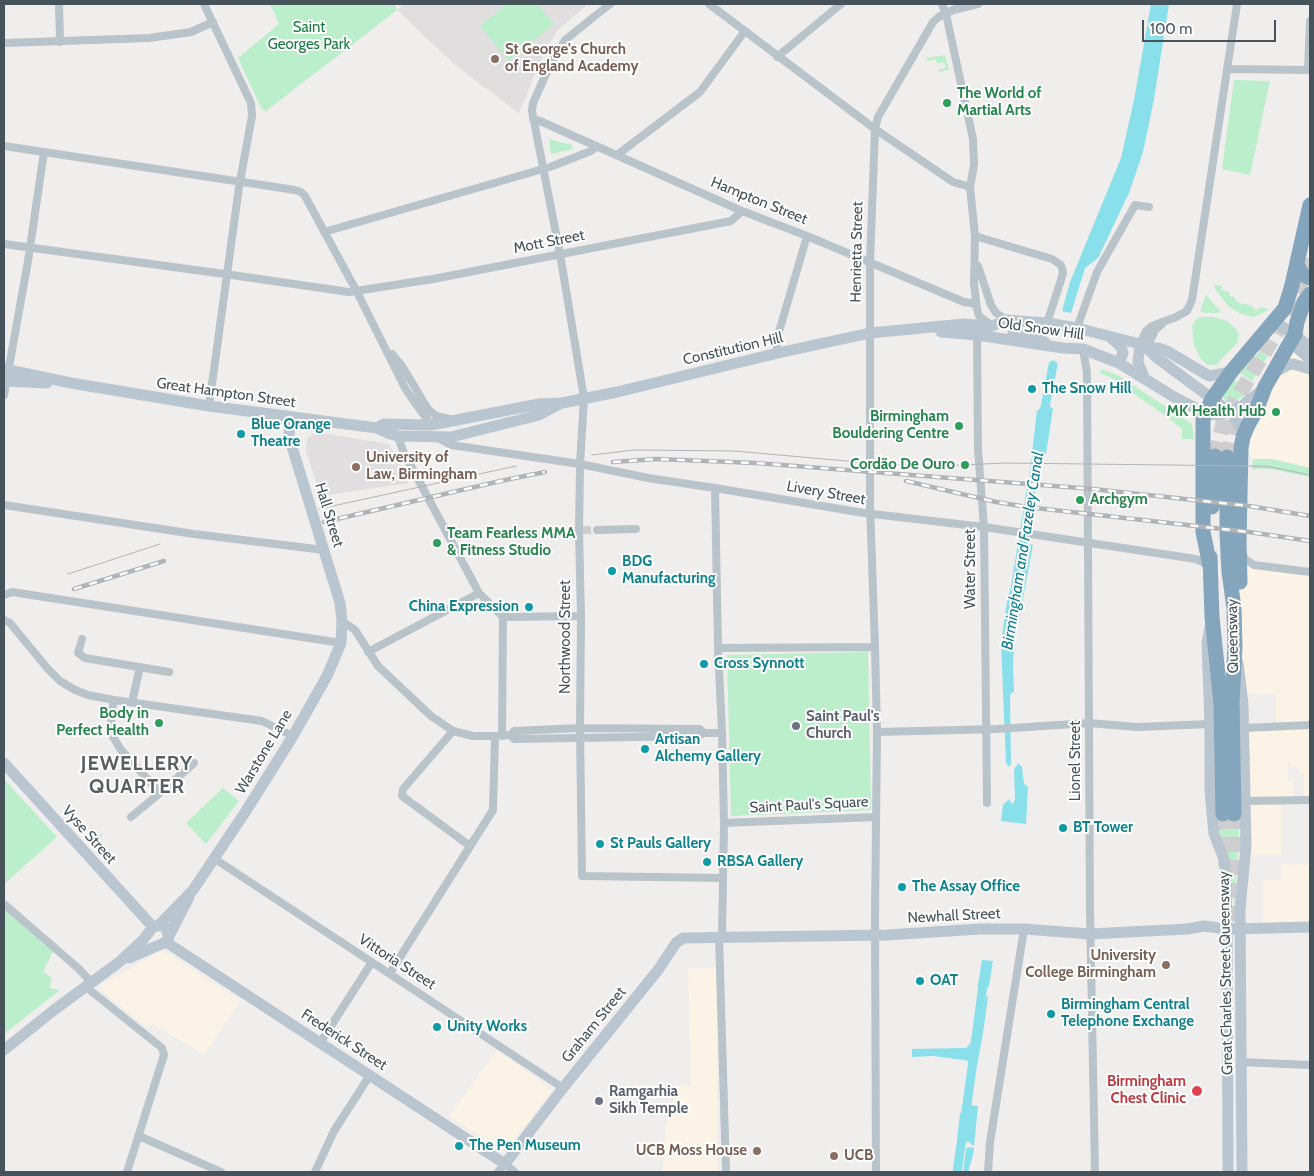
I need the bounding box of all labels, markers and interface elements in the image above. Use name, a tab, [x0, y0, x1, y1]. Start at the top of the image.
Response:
scale bar	[1144, 10, 1278, 42]
park label: Saint Georges Park	[268, 19, 350, 54]
text: 100 m	[1150, 20, 1192, 38]
place label: St George's Church of England Academy	[505, 41, 638, 76]
marker: St George's Church of England Academy	[489, 53, 501, 65]
place label: The World of Martial Arts	[957, 85, 1041, 120]
marker: The World of Martial Arts	[941, 97, 953, 109]
street label: Hampton Street	[708, 173, 810, 229]
street label: Henrietta Street	[847, 201, 867, 303]
street label: Mott Street	[512, 226, 586, 258]
street label: Old Snow Hill	[997, 314, 1085, 344]
street label: Constitution Hill	[681, 329, 785, 369]
street label: Great Hampton Street	[155, 374, 297, 412]
place label: The Snow Hill	[1042, 380, 1132, 398]
marker: The Snow Hill	[1026, 383, 1038, 395]
place label: MK Health Hub	[1167, 403, 1266, 421]
marker: MK Health Hub	[1270, 406, 1282, 418]
place label: Birmingham Bouldering Centre	[832, 408, 949, 443]
place label: Blue Orange Theatre	[251, 416, 331, 451]
marker: Birmingham Bouldering Centre	[953, 420, 965, 432]
marker: Blue Orange Theatre	[235, 428, 247, 440]
place label: University of Law, Birmingham	[366, 449, 477, 484]
water label: Birmingham and Fazeley Canal	[998, 451, 1048, 651]
place label: Cordão De Ouro	[850, 456, 955, 474]
marker: Cordão De Ouro	[959, 459, 971, 471]
marker: University of Law, Birmingham	[350, 461, 362, 473]
street label: Livery Street	[785, 477, 867, 509]
street label: Hall Street	[311, 481, 347, 549]
place label: Archgym	[1090, 491, 1148, 509]
marker: Archgym	[1074, 494, 1086, 506]
place label: Team Fearless MMA & Fitness Studio	[447, 525, 575, 560]
street label: Water Street	[962, 529, 980, 609]
marker: Team Fearless MMA & Fitness Studio	[431, 537, 443, 549]
place label: BDG Manufacturing	[622, 553, 715, 588]
marker: BDG Manufacturing	[606, 565, 618, 577]
street label: Northwood Street	[557, 580, 575, 694]
place label: China Expression	[409, 598, 519, 616]
street label: Queensway	[1223, 599, 1243, 673]
marker: China Expression	[523, 601, 535, 613]
place label: Cross Synnott	[714, 655, 805, 673]
marker: Cross Synnott	[698, 658, 710, 670]
place label: Body in Perfect Health	[56, 705, 149, 740]
street label: Warstone Lane	[232, 707, 296, 797]
place label: Saint Paul's Church	[806, 708, 880, 743]
marker: Body in Perfect Health	[153, 717, 165, 729]
marker: Saint Paul's Church	[790, 720, 802, 732]
street label: Lionel Street	[1067, 721, 1085, 801]
place label: Artisan Alchemy Gallery	[655, 731, 761, 766]
marker: Artisan Alchemy Gallery	[639, 743, 651, 755]
district label: JEWELLERY QUARTER	[80, 752, 194, 799]
street label: Saint Paul's Square	[749, 793, 869, 817]
street label: Vyse Street	[58, 802, 120, 868]
place label: BT Tower	[1073, 819, 1133, 837]
marker: BT Tower	[1057, 822, 1069, 834]
place label: St Pauls Gallery	[610, 835, 711, 853]
marker: St Pauls Gallery	[594, 838, 606, 850]
place label: RBSA Gallery	[717, 853, 803, 871]
marker: RBSA Gallery	[701, 856, 713, 868]
street label: Great Charles Street Queensway	[1215, 871, 1237, 1075]
place label: The Assay Office	[912, 878, 1020, 896]
marker: The Assay Office	[896, 881, 908, 893]
street label: Newhall Street	[907, 905, 1001, 927]
street label: Vittoria Street	[355, 930, 439, 994]
place label: University College Birmingham	[1025, 947, 1156, 982]
marker: University College Birmingham	[1160, 959, 1172, 971]
place label: OAT	[930, 972, 958, 990]
marker: OAT	[914, 975, 926, 987]
street label: Graham Street	[558, 983, 630, 1067]
place label: Birmingham Central Telephone Exchange	[1061, 996, 1194, 1031]
street label: Frederick Street	[298, 1006, 390, 1074]
marker: Birmingham Central Telephone Exchange	[1045, 1008, 1057, 1020]
place label: Unity Works	[447, 1018, 527, 1036]
marker: Unity Works	[431, 1021, 443, 1033]
place label: Birmingham Chest Clinic	[1107, 1073, 1186, 1108]
place label: Ramgarhia Sikh Temple	[609, 1083, 688, 1118]
marker: Birmingham Chest Clinic	[1190, 1084, 1204, 1098]
marker: Ramgarhia Sikh Temple	[593, 1095, 605, 1107]
place label: The Pen Museum	[469, 1137, 581, 1155]
marker: The Pen Museum	[453, 1140, 465, 1152]
place label: UCB Moss House	[636, 1142, 747, 1160]
marker: UCB Moss House	[751, 1145, 763, 1157]
place label: UCB	[844, 1147, 873, 1165]
marker: UCB	[828, 1150, 840, 1162]

